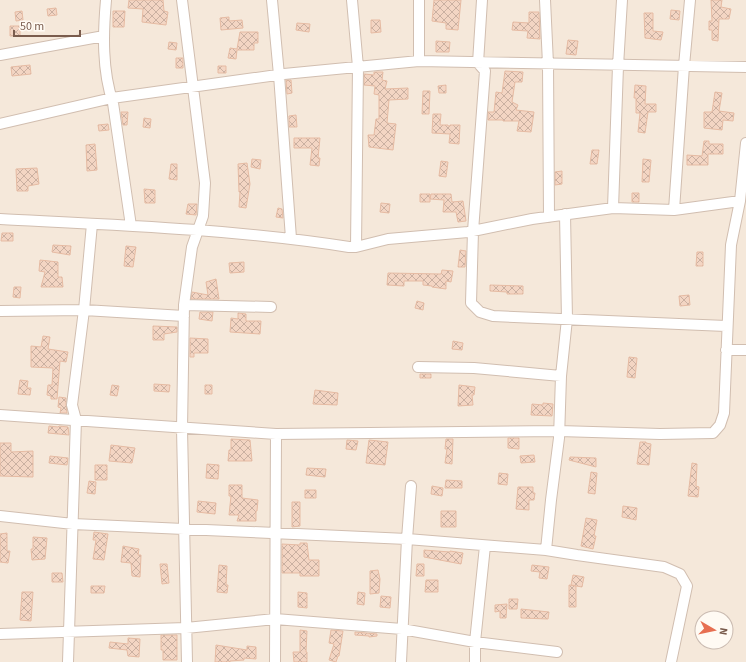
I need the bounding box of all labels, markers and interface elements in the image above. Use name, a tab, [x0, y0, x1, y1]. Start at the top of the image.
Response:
scale bar	[14, 12, 80, 38]
text: 50 m	[20, 18, 44, 35]
north arrow	[694, 610, 734, 650]
text: N	[715, 627, 731, 636]

